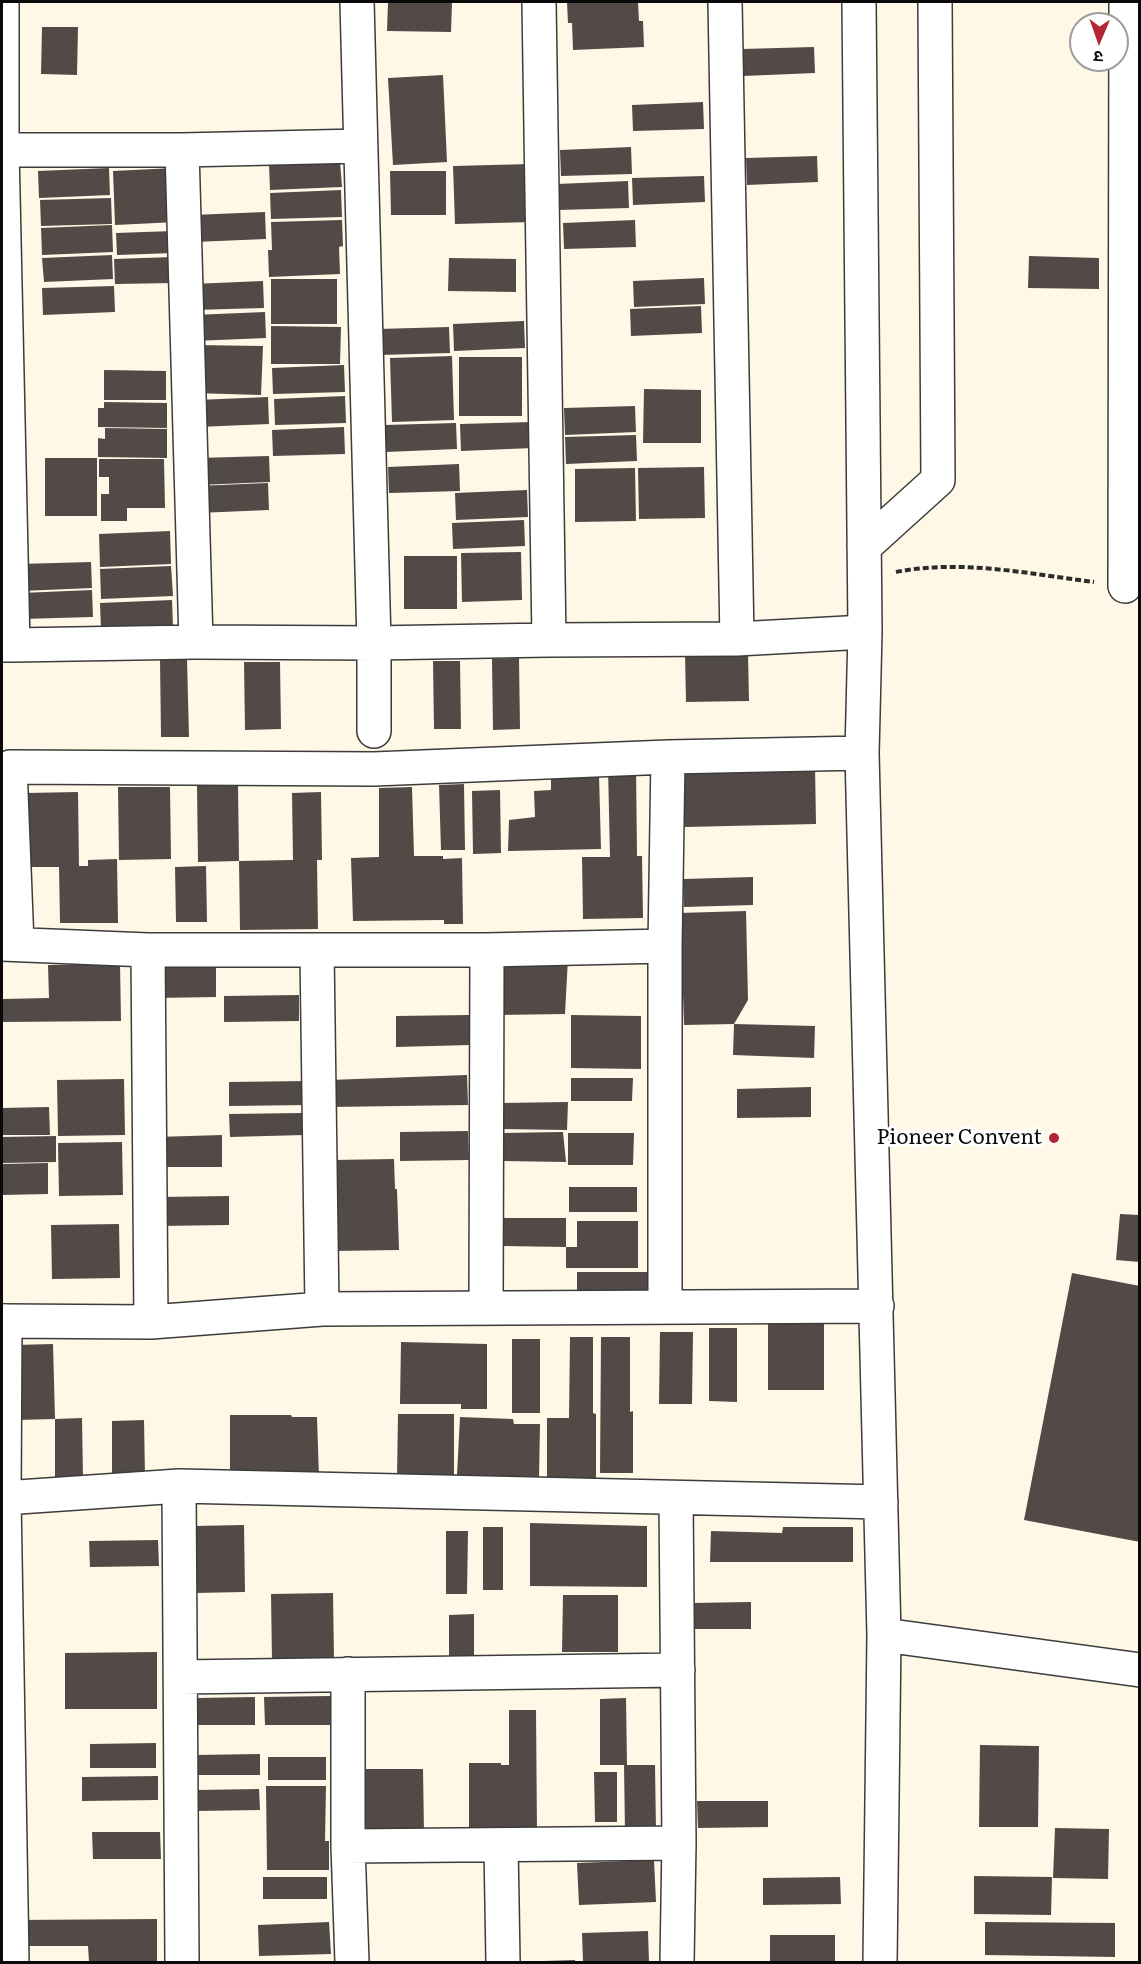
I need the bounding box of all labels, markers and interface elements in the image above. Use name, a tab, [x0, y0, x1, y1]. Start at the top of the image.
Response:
north arrow	[1069, 12, 1129, 72]
text: उ	[1093, 46, 1104, 70]
place label: Pioneer Convent	[877, 1125, 1042, 1151]
marker: Pioneer Convent	[1047, 1131, 1061, 1145]

